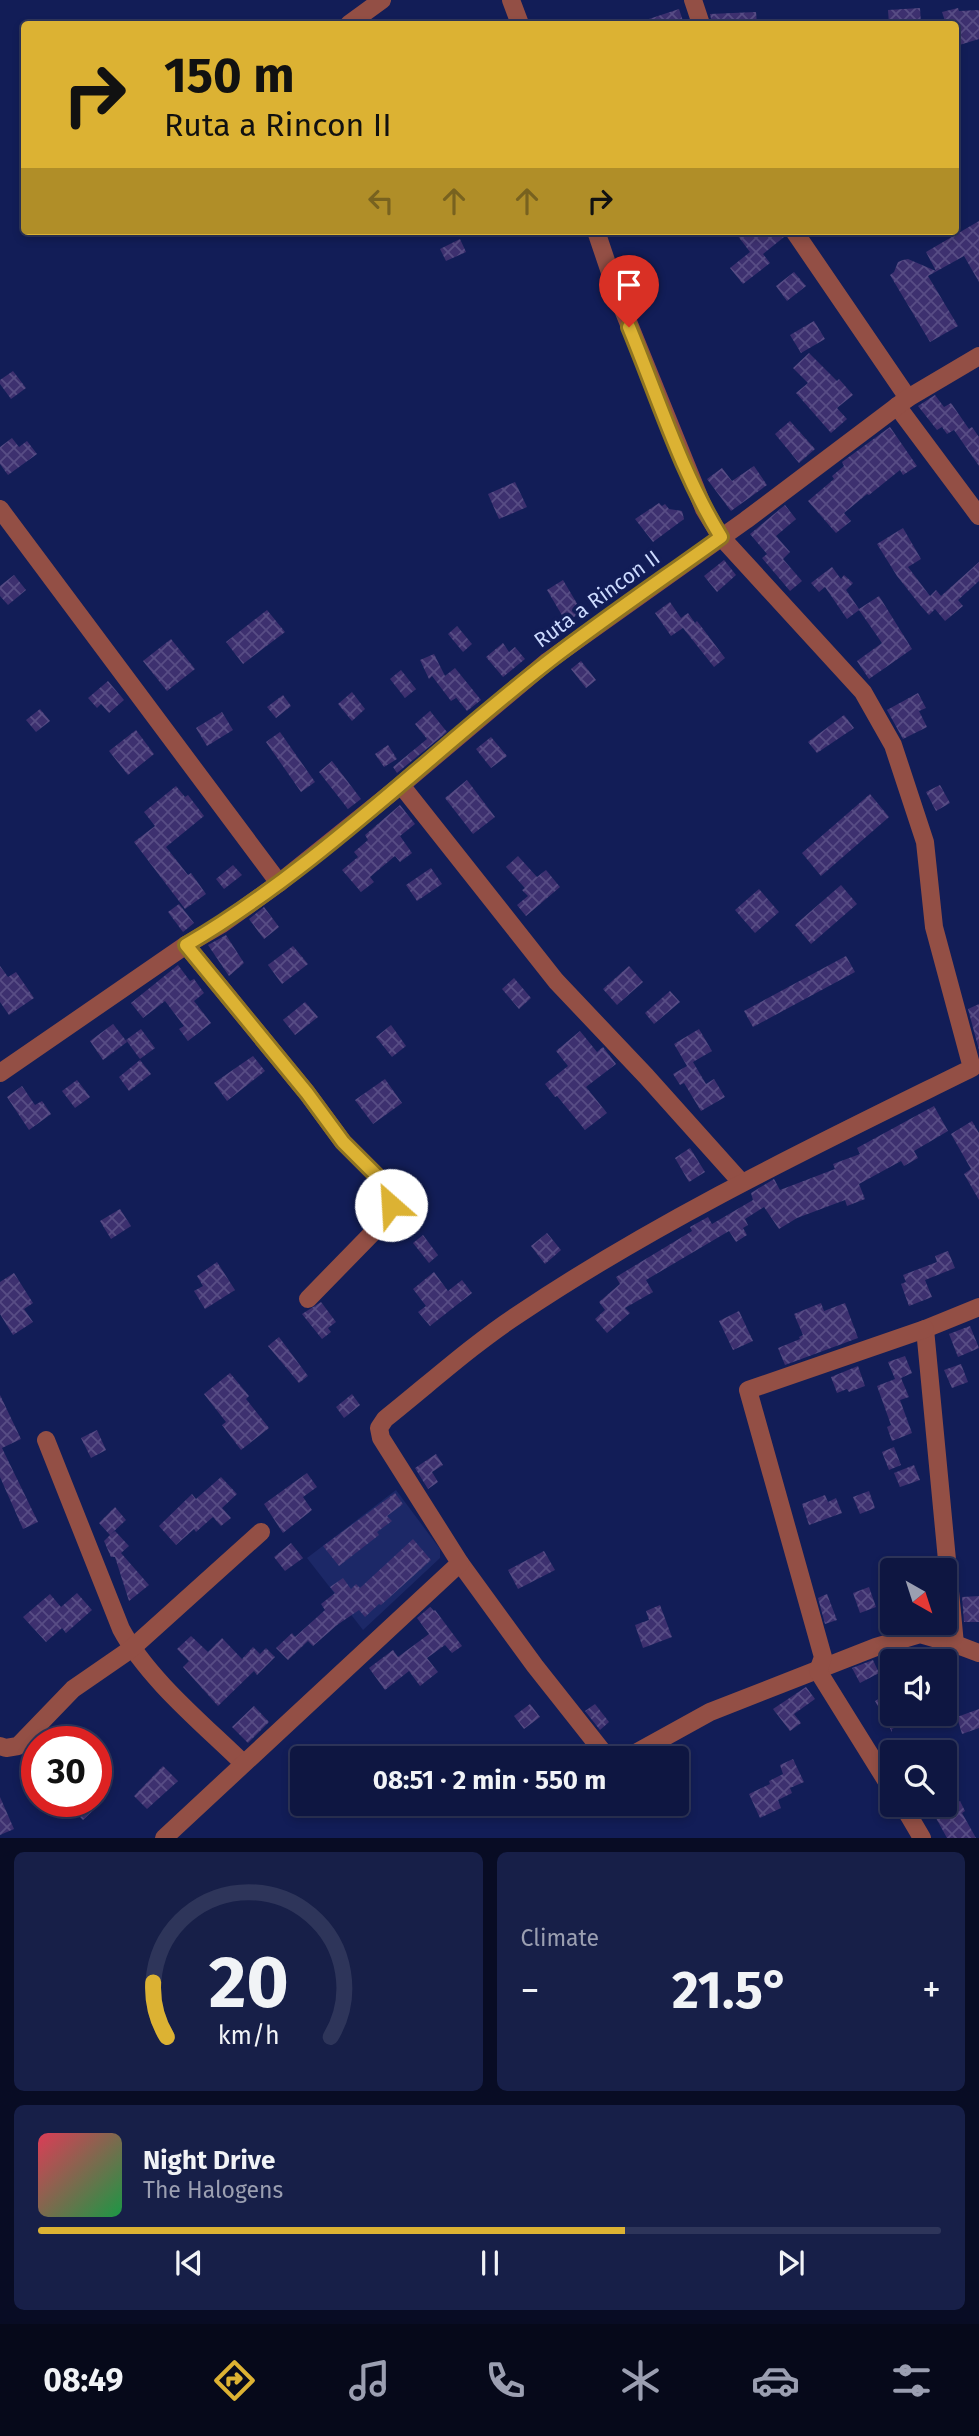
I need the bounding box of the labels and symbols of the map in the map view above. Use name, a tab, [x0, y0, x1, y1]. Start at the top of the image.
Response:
pin	[599, 255, 659, 327]
street label: Ruta a Rincon II	[529, 545, 665, 653]
position arrow	[354, 1168, 428, 1242]
north arrow	[880, 1558, 957, 1634]
speed limit sign: 30	[21, 1726, 112, 1817]

